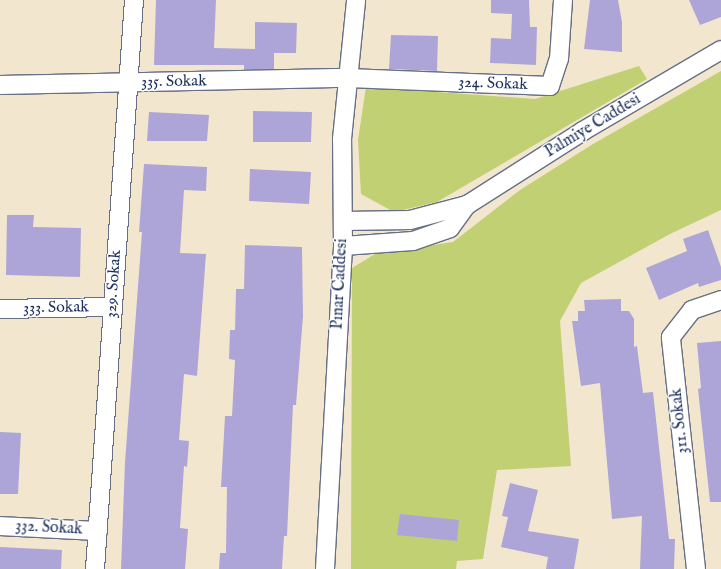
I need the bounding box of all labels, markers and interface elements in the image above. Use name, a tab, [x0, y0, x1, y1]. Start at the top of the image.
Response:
street label: 335. Sokak	[141, 72, 207, 92]
street label: 324. Sokak	[458, 73, 528, 95]
street label: Palmiye Caddesi	[542, 90, 644, 162]
street label: Pınar Caddesi	[328, 238, 352, 330]
street label: 329. Sokak	[102, 249, 126, 319]
street label: 333. Sokak	[23, 298, 89, 318]
street label: 311. Sokak	[667, 387, 693, 455]
street label: 332. Sokak	[15, 517, 83, 539]

